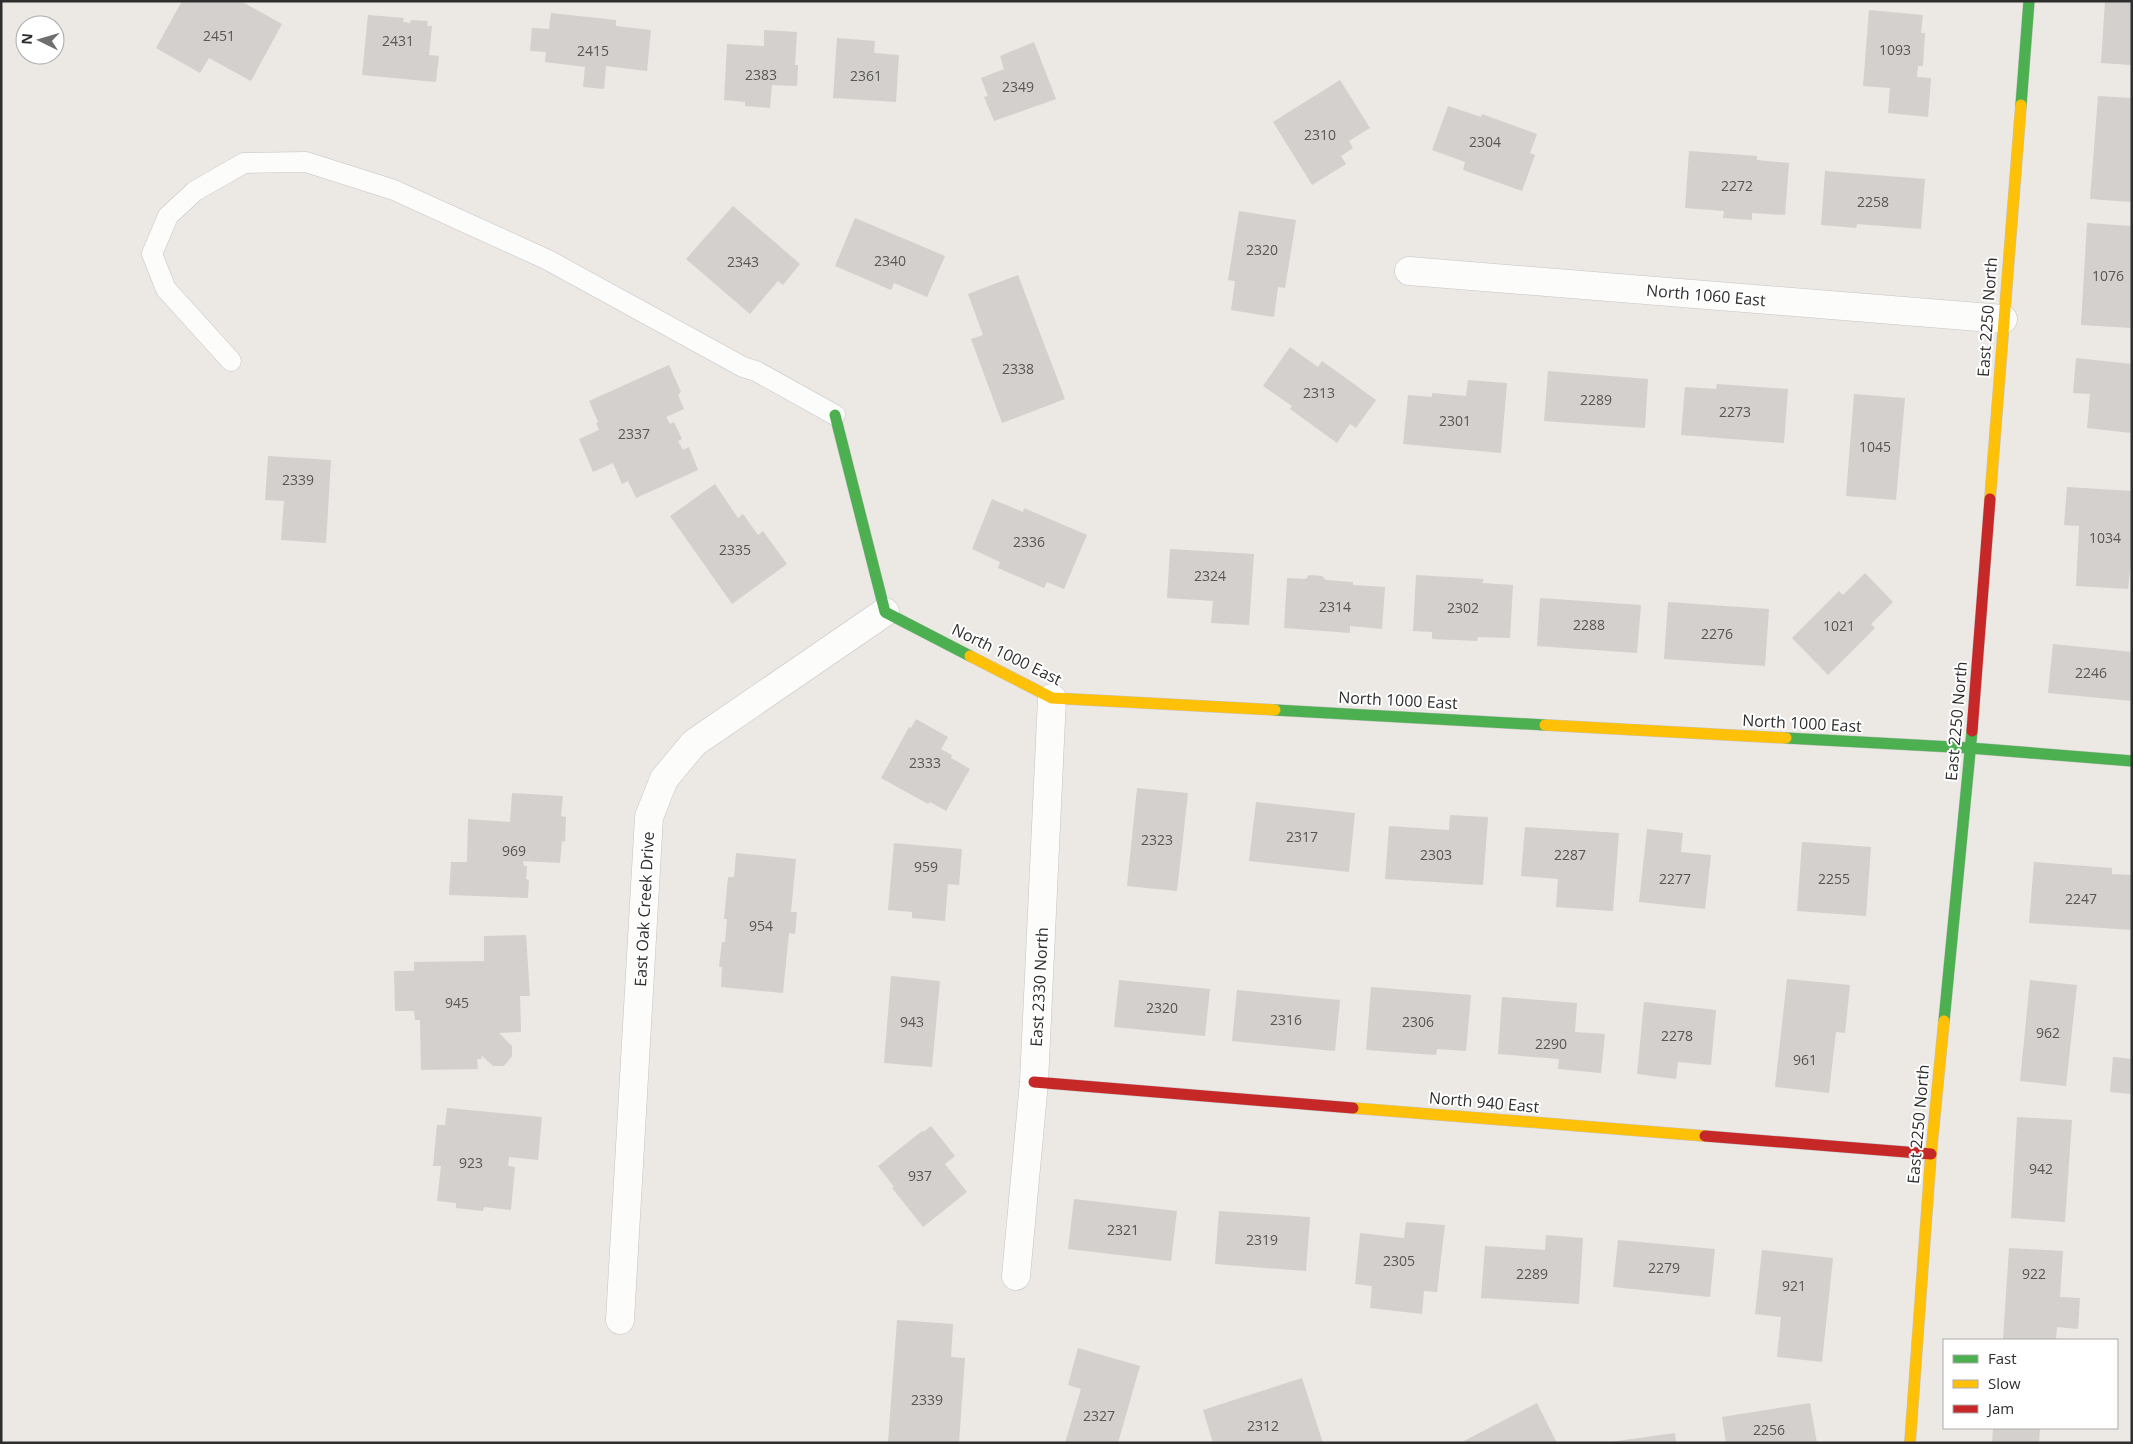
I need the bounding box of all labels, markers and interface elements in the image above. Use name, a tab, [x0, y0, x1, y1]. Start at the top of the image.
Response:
north arrow	[15, 15, 65, 65]
house number: 2451	[203, 26, 235, 45]
house number: 2431	[382, 31, 414, 50]
text: N	[17, 32, 37, 45]
house number: 1093	[1879, 40, 1911, 59]
house number: 2415	[577, 41, 609, 60]
house number: 2383	[745, 65, 777, 84]
house number: 2361	[850, 66, 882, 85]
house number: 2349	[1002, 77, 1034, 96]
house number: 2310	[1304, 125, 1336, 144]
house number: 2304	[1469, 132, 1501, 151]
house number: 2272	[1721, 176, 1753, 195]
house number: 2258	[1857, 192, 1889, 211]
house number: 2320	[1246, 240, 1278, 259]
house number: 2340	[874, 251, 906, 270]
house number: 2343	[727, 252, 759, 271]
street label: East 2250 North	[1972, 257, 2002, 377]
house number: 1076	[2092, 266, 2124, 285]
street label: North 1060 East	[1645, 279, 1767, 311]
house number: 2338	[1002, 359, 1034, 378]
house number: 2313	[1303, 383, 1335, 402]
house number: 2289	[1580, 390, 1612, 409]
house number: 2273	[1719, 402, 1751, 421]
house number: 2301	[1439, 411, 1471, 430]
house number: 2337	[618, 424, 650, 443]
house number: 1045	[1859, 437, 1891, 456]
house number: 2339	[282, 470, 314, 489]
house number: 1034	[2089, 528, 2121, 547]
house number: 2336	[1013, 532, 1045, 551]
house number: 2335	[719, 540, 751, 559]
house number: 2324	[1194, 566, 1226, 585]
house number: 2314	[1319, 597, 1351, 616]
house number: 2302	[1447, 598, 1479, 617]
house number: 2288	[1573, 615, 1605, 634]
house number: 1021	[1823, 616, 1855, 635]
street label: North 1000 East	[948, 618, 1066, 690]
house number: 2276	[1701, 624, 1733, 643]
street label: East 2250 North	[1940, 660, 1972, 782]
house number: 2246	[2075, 663, 2107, 682]
street label: North 1000 East	[1338, 686, 1459, 714]
street label: North 1000 East	[1742, 709, 1863, 737]
house number: 2333	[909, 753, 941, 772]
house number: 2317	[1286, 827, 1318, 846]
house number: 2323	[1141, 830, 1173, 849]
street label: East Oak Creek Drive	[629, 831, 659, 987]
house number: 969	[502, 841, 526, 860]
house number: 2303	[1420, 845, 1452, 864]
house number: 2287	[1554, 845, 1586, 864]
house number: 959	[914, 857, 938, 876]
house number: 2277	[1659, 869, 1691, 888]
house number: 2255	[1818, 869, 1850, 888]
house number: 2247	[2065, 889, 2097, 908]
house number: 954	[749, 916, 773, 935]
street label: East 2330 North	[1025, 927, 1053, 1047]
house number: 945	[445, 993, 469, 1012]
house number: 2320	[1146, 998, 1178, 1017]
house number: 2316	[1270, 1010, 1302, 1029]
house number: 943	[900, 1012, 924, 1031]
house number: 2306	[1402, 1012, 1434, 1031]
house number: 962	[2036, 1023, 2060, 1042]
house number: 2278	[1661, 1026, 1693, 1045]
house number: 2290	[1535, 1034, 1567, 1053]
house number: 961	[1793, 1050, 1817, 1069]
street label: East 2250 North	[1902, 1063, 1934, 1185]
street label: North 940 East	[1428, 1086, 1540, 1118]
house number: 923	[459, 1153, 483, 1172]
house number: 942	[2029, 1159, 2053, 1178]
house number: 937	[908, 1166, 932, 1185]
house number: 2321	[1107, 1220, 1139, 1239]
house number: 2319	[1246, 1230, 1278, 1249]
house number: 2305	[1383, 1251, 1415, 1270]
house number: 2279	[1648, 1258, 1680, 1277]
house number: 2289	[1516, 1264, 1548, 1283]
house number: 922	[2022, 1264, 2046, 1283]
house number: 921	[1782, 1276, 1806, 1295]
legend	[1943, 1339, 2118, 1429]
text: Fast	[1988, 1348, 2017, 1368]
text: Slow	[1988, 1373, 2021, 1393]
house number: 2339	[911, 1390, 943, 1409]
text: Jam	[1986, 1398, 2014, 1418]
house number: 2327	[1083, 1406, 1115, 1425]
house number: 2312	[1247, 1416, 1279, 1435]
house number: 2256	[1753, 1420, 1785, 1439]

